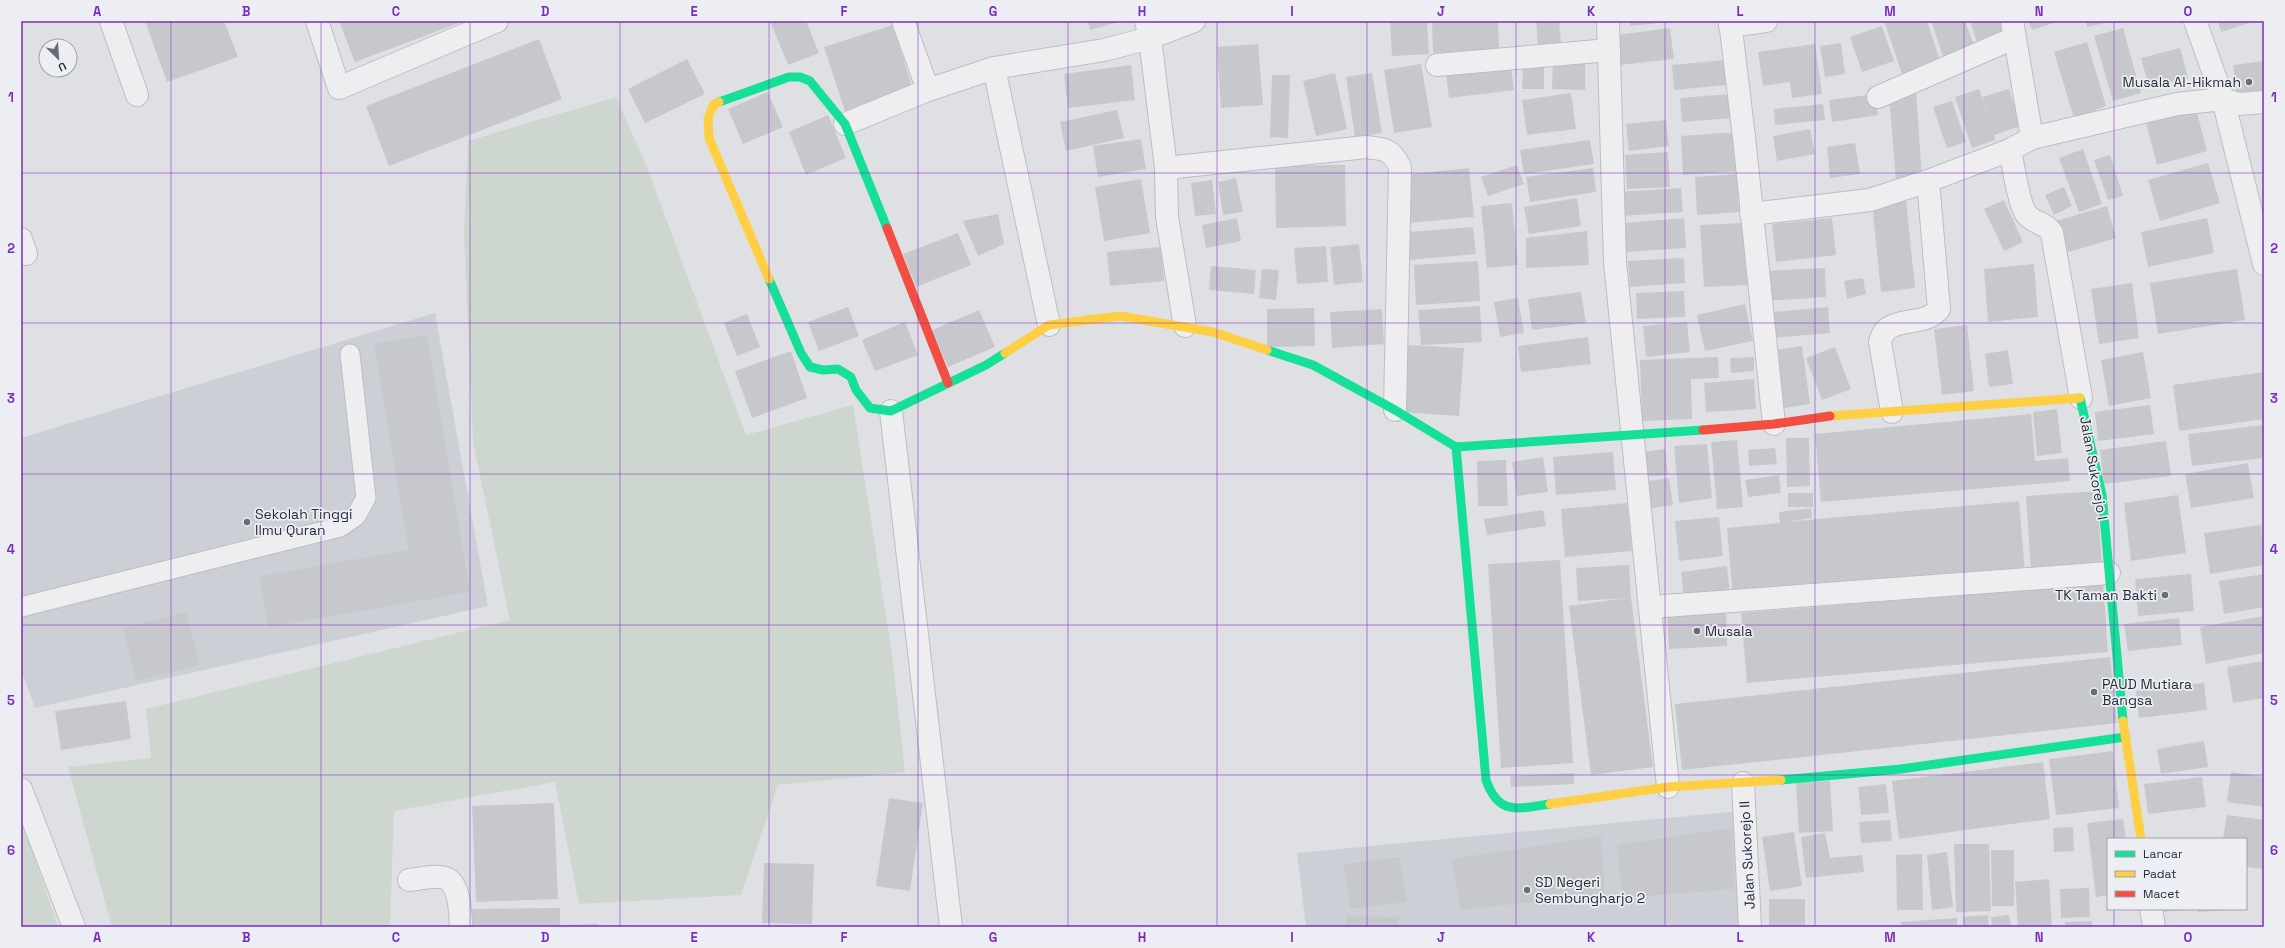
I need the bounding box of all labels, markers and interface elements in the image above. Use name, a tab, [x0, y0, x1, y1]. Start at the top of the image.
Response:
text: A	[93, 3, 102, 20]
text: B	[242, 3, 251, 20]
text: C	[392, 3, 400, 20]
text: D	[541, 3, 550, 20]
text: E	[690, 3, 698, 20]
text: F	[841, 3, 848, 20]
text: G	[989, 3, 997, 20]
text: H	[1138, 3, 1146, 20]
text: I	[1290, 3, 1294, 20]
text: J	[1437, 3, 1445, 20]
text: K	[1587, 3, 1596, 20]
text: L	[1736, 3, 1744, 20]
text: M	[1884, 3, 1896, 20]
text: N	[2035, 3, 2043, 20]
text: O	[2184, 3, 2193, 20]
north arrow	[38, 38, 78, 78]
text: U	[56, 59, 69, 75]
place label: Musala Al-Hikmah	[2123, 73, 2241, 91]
marker: Musala Al-Hikmah	[2244, 77, 2254, 87]
text: 1	[8, 89, 14, 106]
text: 1	[2271, 89, 2277, 106]
text: 2	[7, 240, 15, 257]
text: 2	[2270, 240, 2278, 257]
text: 3	[7, 390, 15, 407]
text: 3	[2270, 390, 2278, 407]
street label: Jalan Sukorejo I	[2076, 415, 2112, 521]
place label: Sekolah Tinggi Ilmu Quran	[255, 505, 353, 539]
marker: Sekolah Tinggi Ilmu Quran	[242, 517, 252, 527]
text: 4	[7, 541, 15, 558]
text: 4	[2270, 541, 2278, 558]
place label: TK Taman Bakti	[2055, 586, 2157, 604]
marker: TK Taman Bakti	[2160, 590, 2170, 600]
place label: Musala	[1705, 622, 1753, 640]
marker: Musala	[1692, 626, 1702, 636]
place label: PAUD Mutiara Bangsa	[2102, 675, 2192, 709]
marker: PAUD Mutiara Bangsa	[2089, 687, 2099, 697]
text: 5	[7, 692, 15, 709]
text: 5	[2270, 692, 2278, 709]
street label: Jalan Sukorejo II	[1735, 800, 1759, 910]
legend	[2107, 838, 2247, 910]
text: 6	[7, 842, 15, 859]
text: 6	[2270, 842, 2278, 859]
text: Lancar	[2143, 846, 2183, 862]
text: Padat	[2143, 866, 2177, 882]
place label: SD Negeri Sembungharjo 2	[1535, 873, 1645, 907]
marker: SD Negeri Sembungharjo 2	[1522, 885, 1532, 895]
text: Macet	[2143, 886, 2180, 902]
text: A	[93, 929, 102, 946]
text: B	[242, 929, 251, 946]
text: C	[392, 929, 400, 946]
text: D	[541, 929, 550, 946]
text: E	[690, 929, 698, 946]
text: F	[841, 929, 848, 946]
text: G	[989, 929, 997, 946]
text: H	[1138, 929, 1146, 946]
text: I	[1290, 929, 1294, 946]
text: J	[1437, 929, 1445, 946]
text: K	[1587, 929, 1596, 946]
text: L	[1736, 929, 1744, 946]
text: M	[1884, 929, 1896, 946]
text: N	[2035, 929, 2043, 946]
text: O	[2184, 929, 2193, 946]

